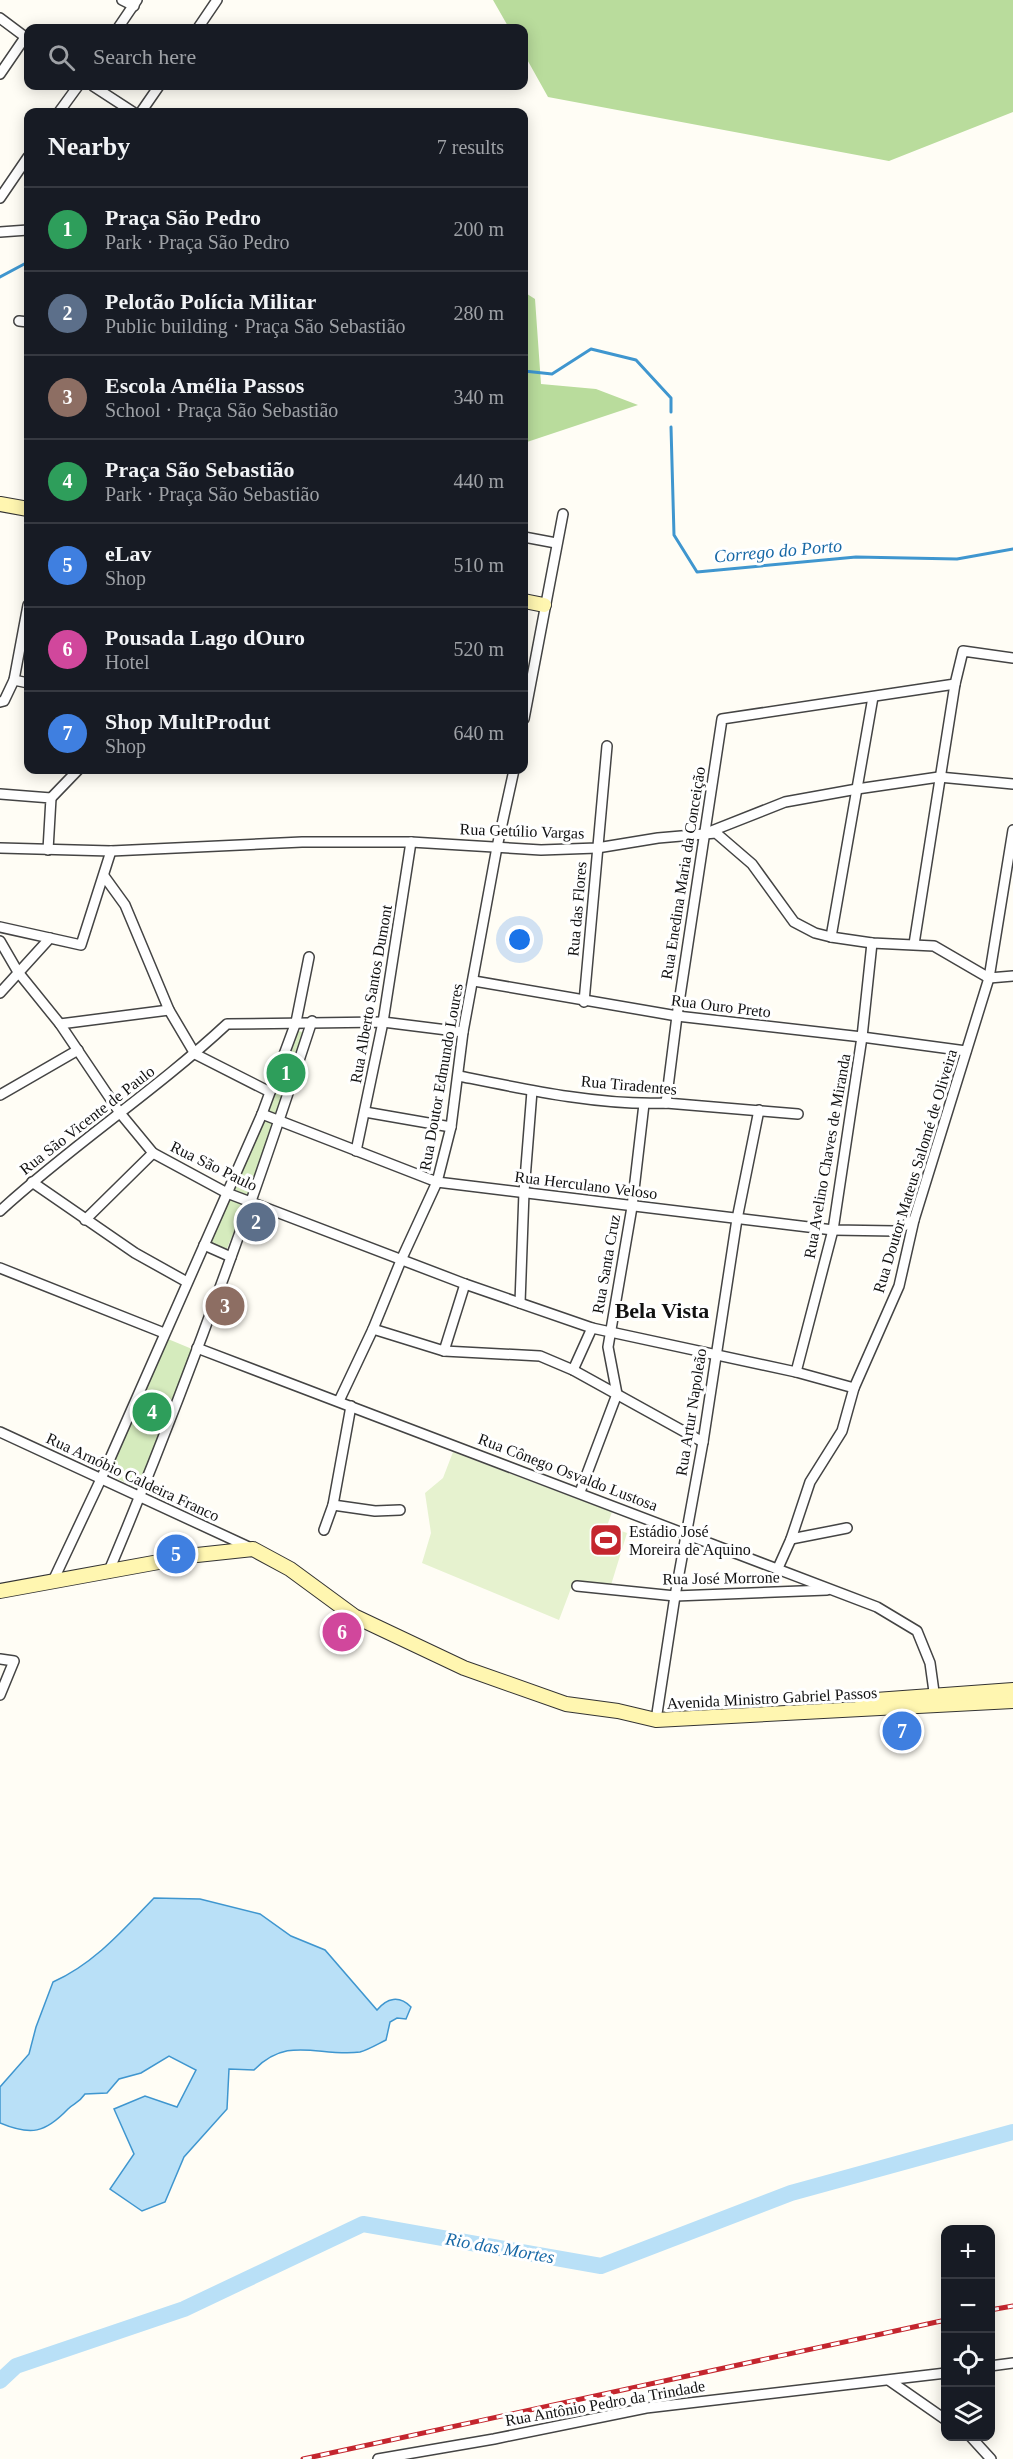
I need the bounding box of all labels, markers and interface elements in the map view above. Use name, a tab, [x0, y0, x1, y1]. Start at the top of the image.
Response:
search box	[24, 24, 528, 90]
icon: search	[45, 41, 78, 74]
text: Search here	[93, 44, 196, 69]
text: Nearby	[48, 132, 130, 161]
text: 7 results	[437, 136, 504, 158]
text: Praça São Pedro	[105, 205, 261, 230]
text: 1	[63, 218, 73, 240]
text: 200 m	[453, 218, 504, 240]
text: Park · Praça São Pedro	[105, 231, 289, 253]
text: Pelotão Polícia Militar	[105, 289, 316, 314]
text: 2	[63, 302, 73, 324]
text: 280 m	[453, 302, 504, 324]
text: Public building · Praça São Sebastião	[105, 315, 406, 337]
text: Escola Amélia Passos	[105, 373, 304, 398]
text: 3	[63, 386, 73, 408]
text: 340 m	[453, 386, 504, 408]
text: School · Praça São Sebastião	[105, 399, 338, 421]
text: Praça São Sebastião	[105, 457, 294, 482]
text: 4	[63, 470, 73, 492]
text: 440 m	[453, 470, 504, 492]
text: Park · Praça São Sebastião	[105, 483, 319, 505]
water label: Corrego do Porto	[713, 535, 843, 567]
text: eLav	[105, 541, 151, 566]
text: 5	[63, 554, 73, 576]
text: 510 m	[453, 554, 504, 576]
text: Shop	[105, 567, 146, 589]
text: Pousada Lago dOuro	[105, 625, 305, 650]
text: 6	[63, 638, 73, 660]
text: 520 m	[453, 638, 504, 660]
text: Hotel	[105, 651, 149, 673]
text: Shop MultProdut	[105, 709, 270, 734]
text: 7	[63, 722, 73, 744]
text: 640 m	[453, 722, 504, 744]
text: Shop	[105, 735, 146, 757]
street label: Rua Enedina Maria da Conceição	[658, 765, 709, 981]
street label: Rua Getúlio Vargas	[459, 820, 585, 843]
street label: Rua das Flores	[564, 861, 590, 957]
street label: Rua Alberto Santos Dumont	[347, 903, 395, 1085]
your location	[505, 925, 534, 954]
street label: Rua Doutor Edmundo Loures	[416, 982, 466, 1172]
street label: Rua Ouro Preto	[670, 991, 772, 1021]
street label: Rua Doutor Mateus Salomé de Oliveira	[870, 1047, 960, 1295]
pin: 1	[266, 1050, 306, 1096]
street label: Rua Avelino Chaves de Miranda	[801, 1052, 853, 1260]
street label: Rua São Vicente de Paulo	[16, 1062, 158, 1178]
street label: Rua Tiradentes	[580, 1072, 678, 1098]
street label: Rua São Paulo	[168, 1138, 260, 1194]
street label: Rua Herculano Veloso	[514, 1168, 658, 1202]
pin: 2	[236, 1200, 276, 1244]
street label: Rua Santa Cruz	[589, 1213, 623, 1315]
pin: 3	[206, 1284, 244, 1328]
district label: Bela Vista	[615, 1298, 709, 1323]
street label: Rua Artur Napoleão	[673, 1347, 710, 1477]
pin: 4	[132, 1390, 172, 1434]
street label: Rua Arnóbio Caldeira Franco	[44, 1429, 222, 1525]
street label: Rua Cônego Osvaldo Lustosa	[476, 1430, 660, 1515]
sports icon: Estádio José Moreira de Aquino	[588, 1522, 624, 1558]
place label: Estádio José Moreira de Aquino	[629, 1523, 751, 1559]
pin: 5	[156, 1532, 195, 1576]
street label: Rua José Morrone	[662, 1568, 780, 1588]
pin: 6	[322, 1610, 362, 1654]
street label: Avenida Ministro Gabriel Passos	[666, 1684, 878, 1712]
pin: 7	[882, 1708, 922, 1754]
map controls	[941, 2225, 995, 2441]
button: +	[941, 2225, 995, 2279]
water label: Rio das Mortes	[443, 2228, 556, 2267]
button: −	[941, 2279, 995, 2333]
button: locate	[941, 2333, 995, 2387]
street label: Rua Antônio Pedro da Trindade	[504, 2377, 706, 2429]
button: layers	[941, 2387, 995, 2441]

